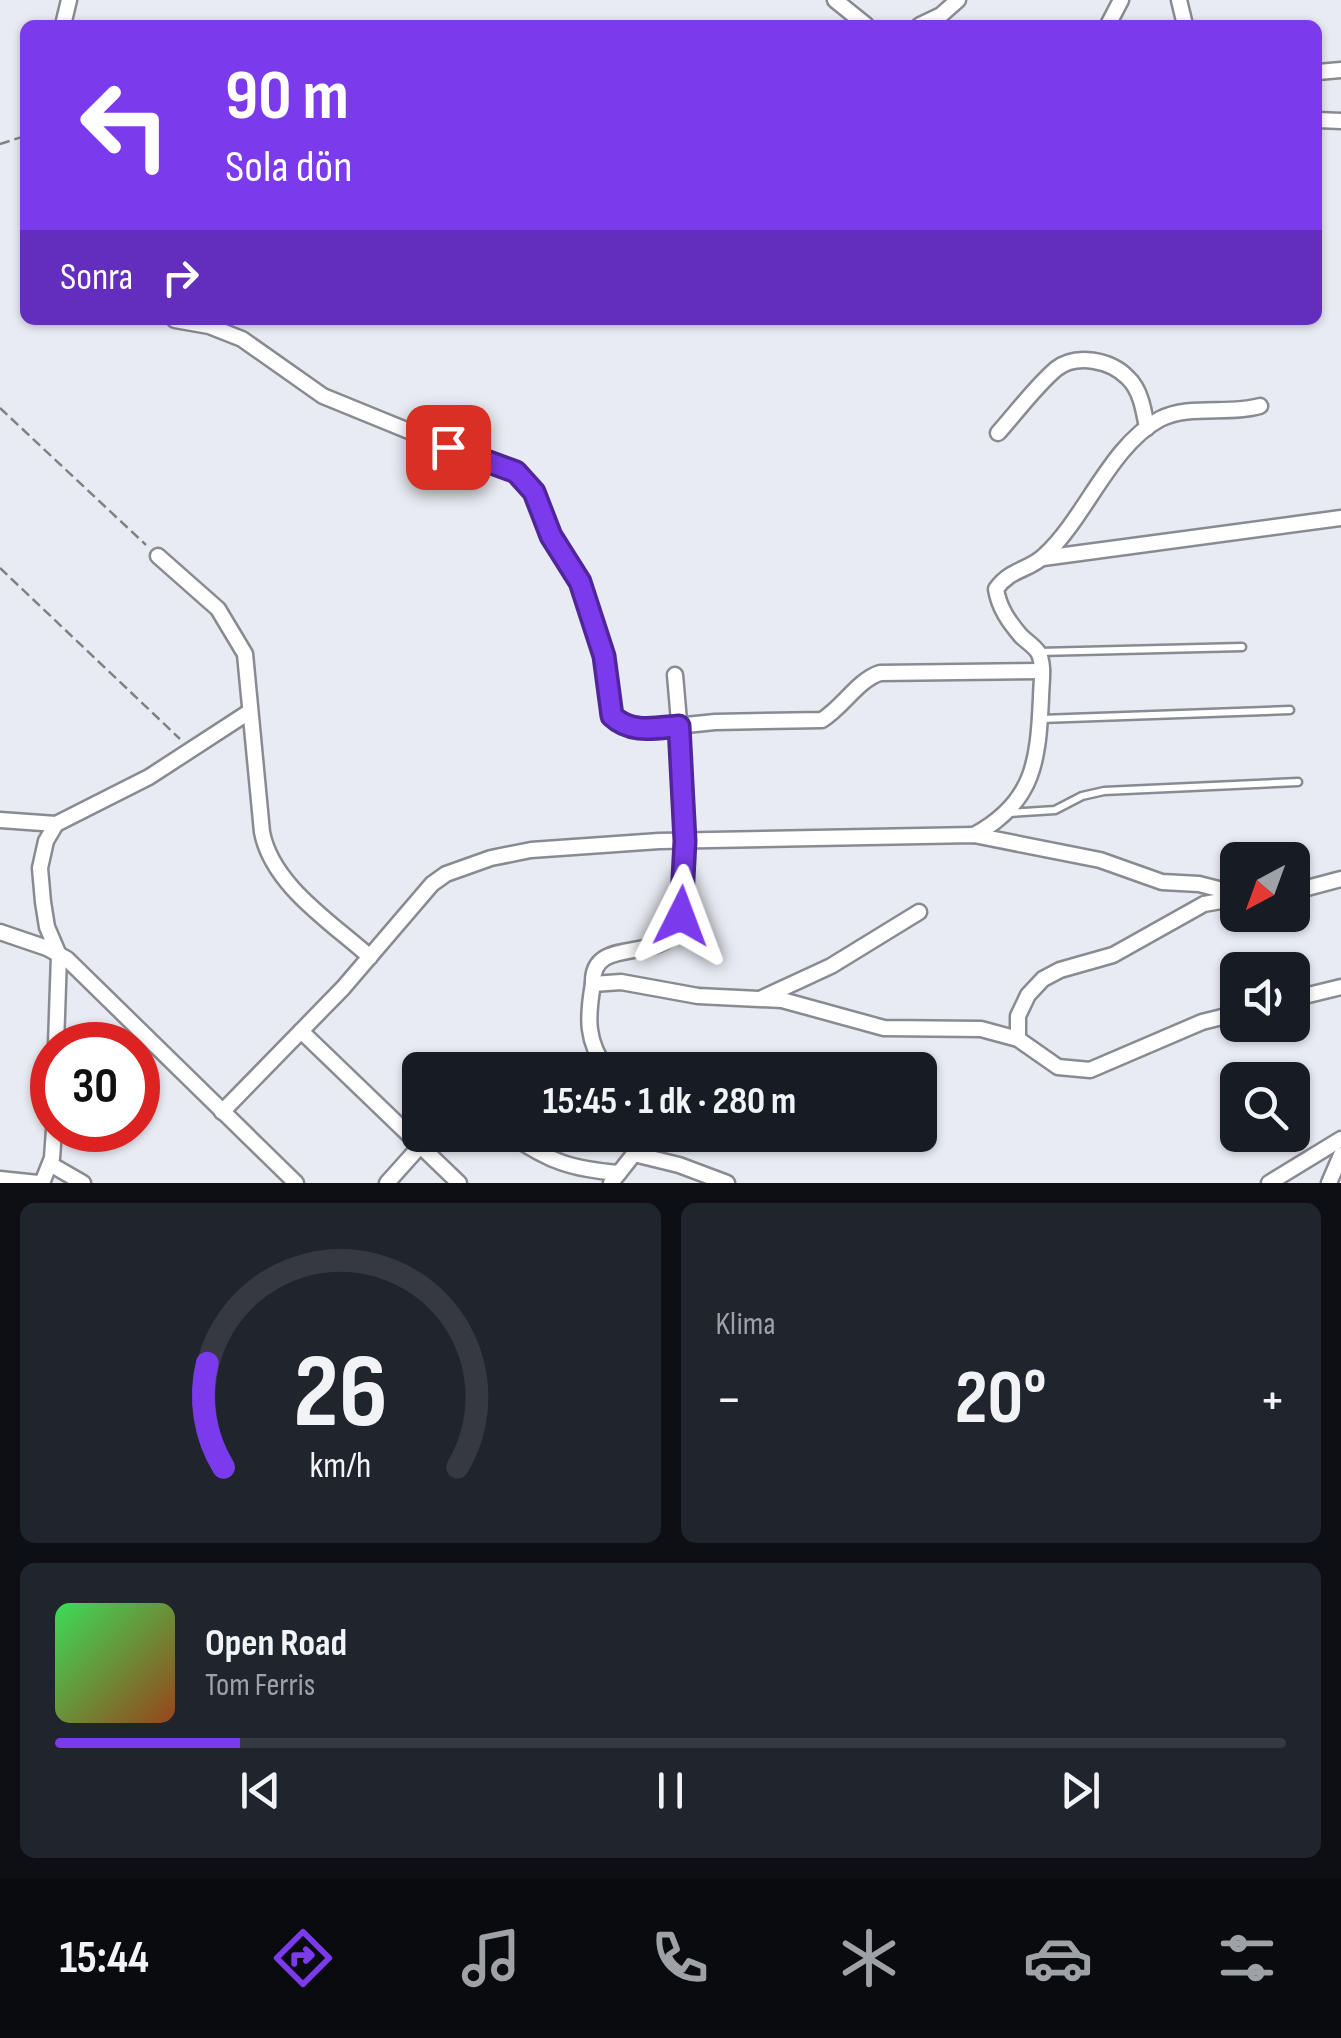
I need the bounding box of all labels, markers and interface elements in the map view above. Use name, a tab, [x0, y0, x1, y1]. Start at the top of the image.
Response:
text: 90 m	[225, 55, 349, 139]
icon: left	[60, 60, 190, 190]
text: Sola dön	[225, 140, 353, 195]
icon: right	[153, 250, 208, 305]
text: Sonra	[60, 255, 133, 300]
pin	[406, 405, 491, 490]
icon: arrive	[421, 420, 476, 475]
north arrow	[1220, 842, 1310, 932]
map controls	[1220, 842, 1310, 1152]
position arrow	[629, 864, 733, 968]
button: sound	[1220, 952, 1310, 1042]
speed limit sign: 30	[30, 1022, 160, 1152]
button: search	[1220, 1062, 1310, 1152]
text: 15:45 · 1 dk · 280 m	[543, 1079, 796, 1124]
text: Klima	[716, 1305, 776, 1344]
text: 26	[293, 1331, 388, 1456]
text: 20°	[955, 1354, 1047, 1445]
text: −	[716, 1367, 742, 1434]
text: +	[1259, 1367, 1286, 1434]
text: km/h	[309, 1445, 371, 1488]
text: Open Road	[205, 1621, 347, 1666]
text: Tom Ferris	[205, 1666, 315, 1705]
icon: previous	[233, 1763, 288, 1818]
icon: pause	[643, 1763, 698, 1818]
icon: next	[1053, 1763, 1108, 1818]
icon: directions	[268, 1923, 338, 1993]
icon: music	[456, 1923, 526, 1993]
icon: phone	[645, 1923, 715, 1993]
icon: climate	[834, 1923, 904, 1993]
icon: car	[1023, 1923, 1093, 1993]
icon: filters	[1212, 1923, 1282, 1993]
text: 15:44	[59, 1931, 149, 1986]

